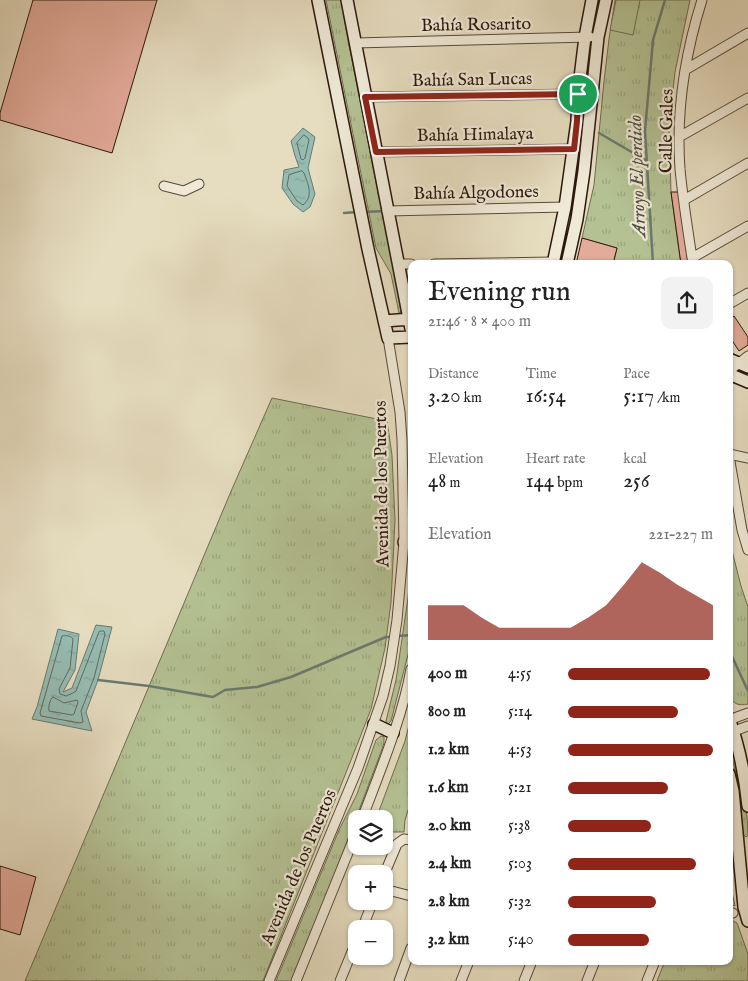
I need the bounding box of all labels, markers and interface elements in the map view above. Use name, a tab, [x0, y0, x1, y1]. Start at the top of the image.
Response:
street label: Bahía Rosarito	[421, 13, 532, 38]
street label: Bahía San Lucas	[412, 68, 532, 93]
pin	[557, 73, 599, 115]
icon: arrive	[564, 80, 592, 108]
street label: Calle Gales	[655, 89, 680, 173]
water label: Arroyo El perdido	[624, 114, 652, 240]
street label: Bahía Himalaya	[416, 123, 534, 148]
street label: Bahía Algodones	[413, 181, 539, 206]
text: Evening run	[428, 275, 571, 310]
button: share	[661, 277, 713, 329]
text: 21:46 · 8 × 400 m	[428, 312, 531, 332]
text: Distance	[428, 365, 479, 383]
text: Time	[526, 365, 557, 383]
text: Pace	[623, 365, 650, 383]
text: 3.20	[428, 383, 461, 410]
text: 16:54	[526, 383, 566, 410]
text: 5:17	[623, 383, 654, 410]
text: km	[461, 389, 482, 407]
text: /km	[654, 389, 680, 407]
street label: Avenida de los Puertos	[370, 400, 395, 569]
text: Elevation	[428, 450, 484, 468]
text: Heart rate	[526, 450, 585, 468]
text: kcal	[623, 450, 647, 468]
text: 48	[428, 468, 447, 495]
text: 144	[526, 468, 554, 495]
text: 256	[623, 468, 650, 495]
text: m	[447, 474, 460, 492]
text: bpm	[554, 474, 583, 492]
text: Elevation	[428, 525, 491, 545]
text: 221–227 m	[649, 525, 713, 545]
text: 400 m	[428, 664, 467, 684]
text: 4:55	[508, 664, 532, 684]
text: 800 m	[428, 702, 466, 722]
text: 5:14	[508, 702, 532, 722]
text: 1.2 km	[428, 740, 469, 760]
text: 4:53	[508, 740, 532, 760]
text: 1.6 km	[428, 778, 469, 798]
text: 5:21	[508, 778, 531, 798]
street label: Avenida de los Puertos	[256, 786, 343, 950]
map controls	[348, 810, 393, 965]
button: layers	[348, 810, 393, 855]
text: 2.0 km	[428, 816, 471, 836]
text: 5:38	[508, 816, 530, 836]
text: 2.4 km	[428, 854, 471, 874]
text: 5:03	[508, 854, 532, 874]
button: +	[348, 865, 393, 910]
text: 2.8 km	[428, 892, 470, 912]
text: 5:32	[508, 892, 532, 912]
button: −	[348, 920, 393, 965]
text: 3.2 km	[428, 930, 469, 950]
text: 5:40	[508, 930, 534, 950]

